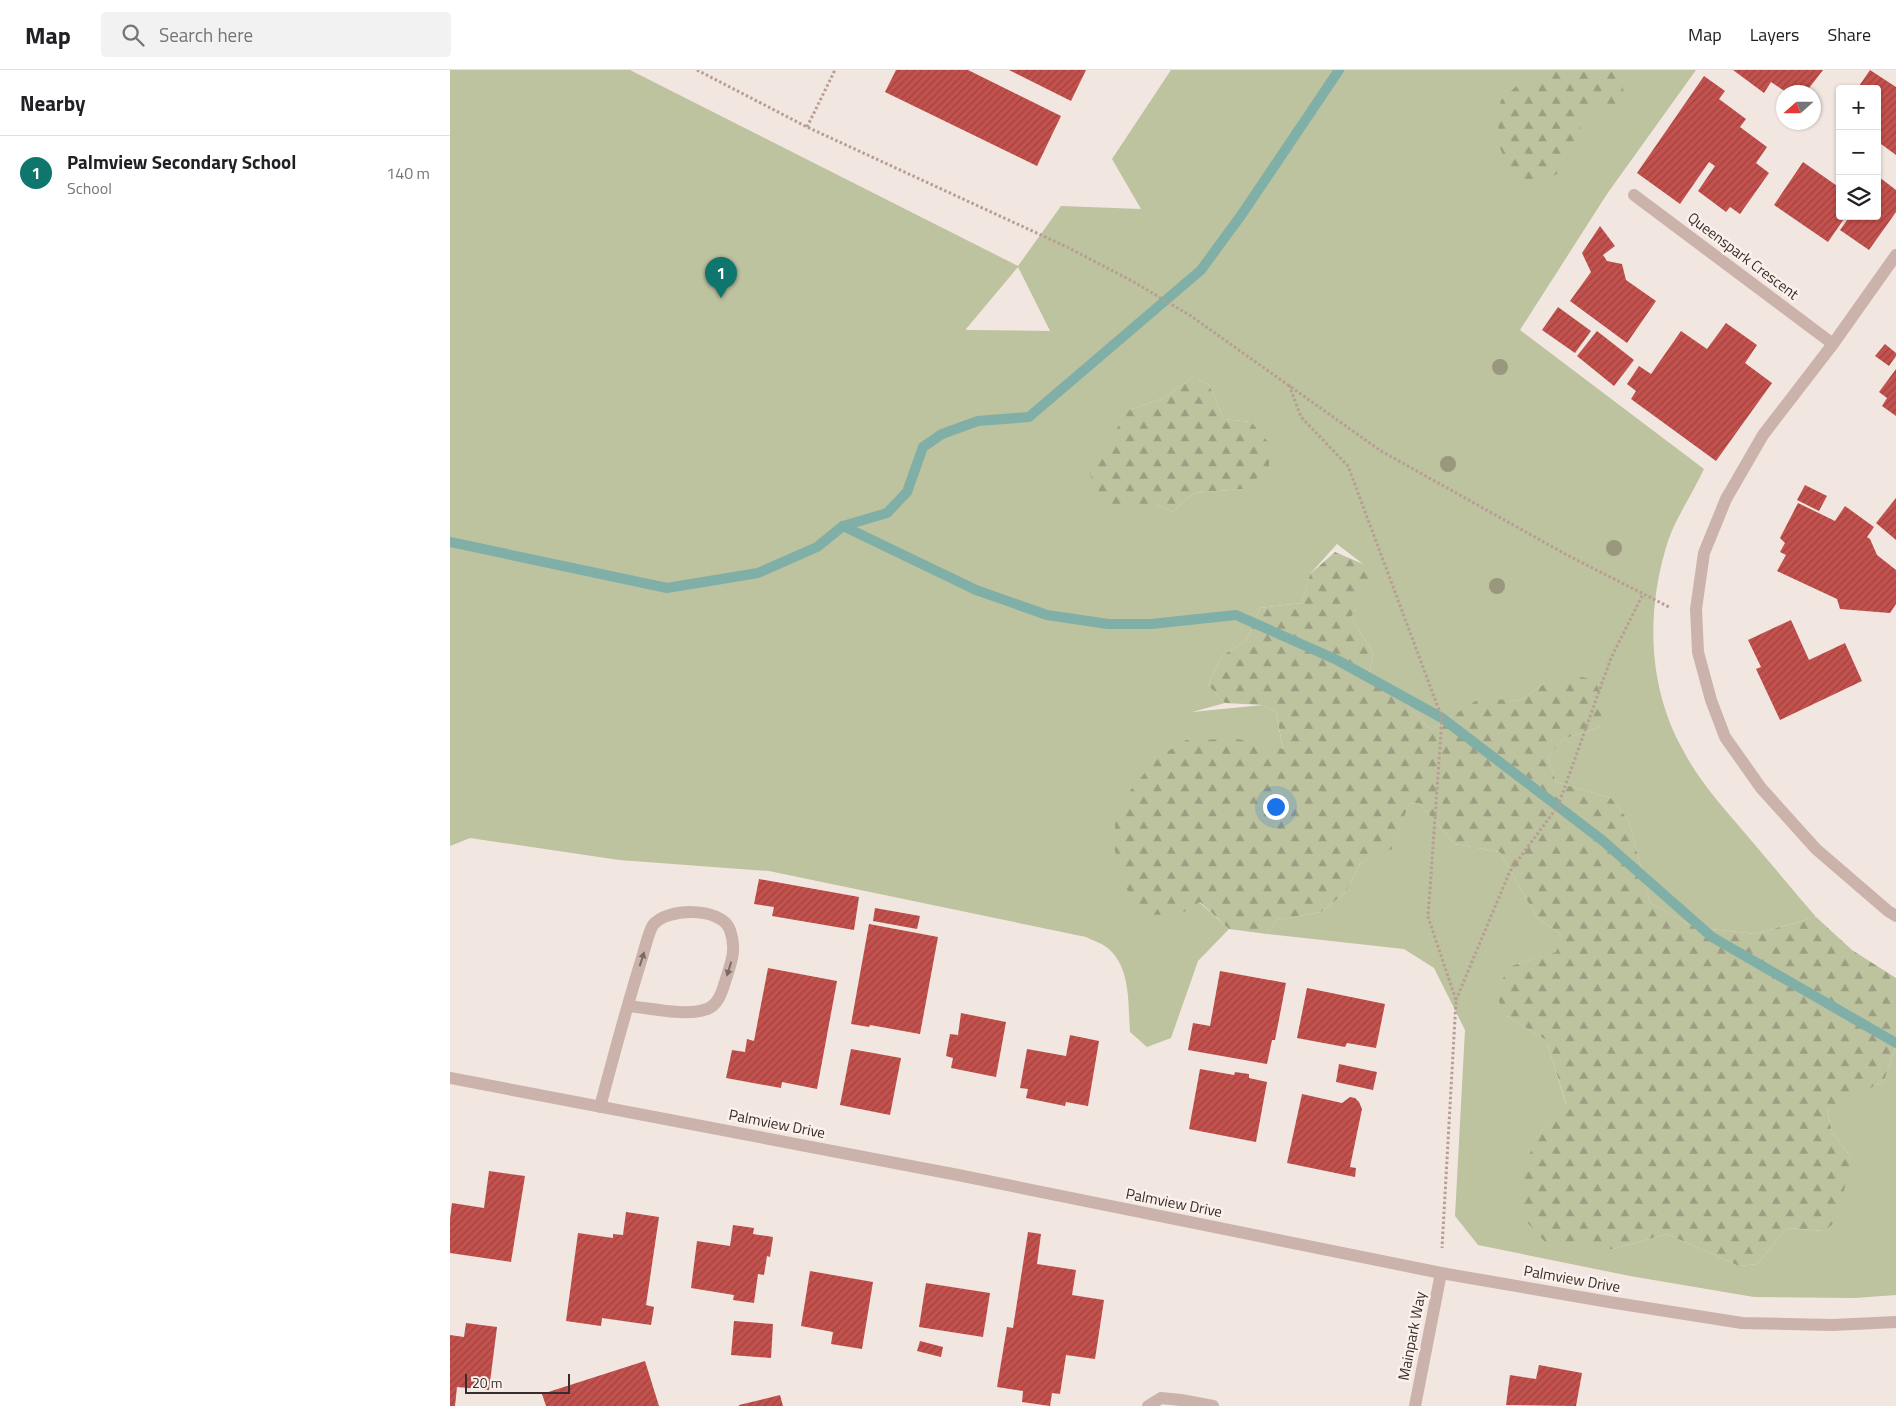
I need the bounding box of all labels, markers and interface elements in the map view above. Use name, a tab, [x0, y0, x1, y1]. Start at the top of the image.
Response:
search box	[101, 12, 451, 57]
text: Map	[25, 17, 71, 53]
text: Search here	[159, 20, 253, 49]
icon: search	[119, 21, 147, 49]
text: Map	[1688, 21, 1722, 48]
text: Layers	[1750, 21, 1799, 48]
text: Share	[1827, 21, 1871, 48]
north arrow	[1776, 85, 1821, 130]
map controls	[1836, 85, 1881, 220]
button: +	[1836, 85, 1881, 130]
text: Nearby	[20, 87, 85, 119]
button: −	[1836, 130, 1881, 175]
text: Palmview Secondary School	[67, 147, 296, 176]
text: 1	[32, 161, 40, 185]
text: 140 m	[386, 161, 430, 185]
button: layers	[1836, 175, 1881, 220]
text: School	[67, 176, 112, 200]
street label: Queenspark Crescent	[1683, 206, 1804, 306]
pin: 1	[705, 257, 737, 298]
your location	[1263, 794, 1289, 820]
one-way arrow	[638, 951, 646, 966]
one-way arrow	[724, 962, 732, 977]
street label: Palmview Drive	[727, 1103, 827, 1144]
street label: Palmview Drive	[1124, 1182, 1224, 1223]
street label: Palmview Drive	[1522, 1259, 1622, 1298]
street label: Mainpark Way	[1392, 1289, 1431, 1382]
scale bar	[465, 1371, 570, 1394]
text: 20 m	[472, 1372, 502, 1393]

